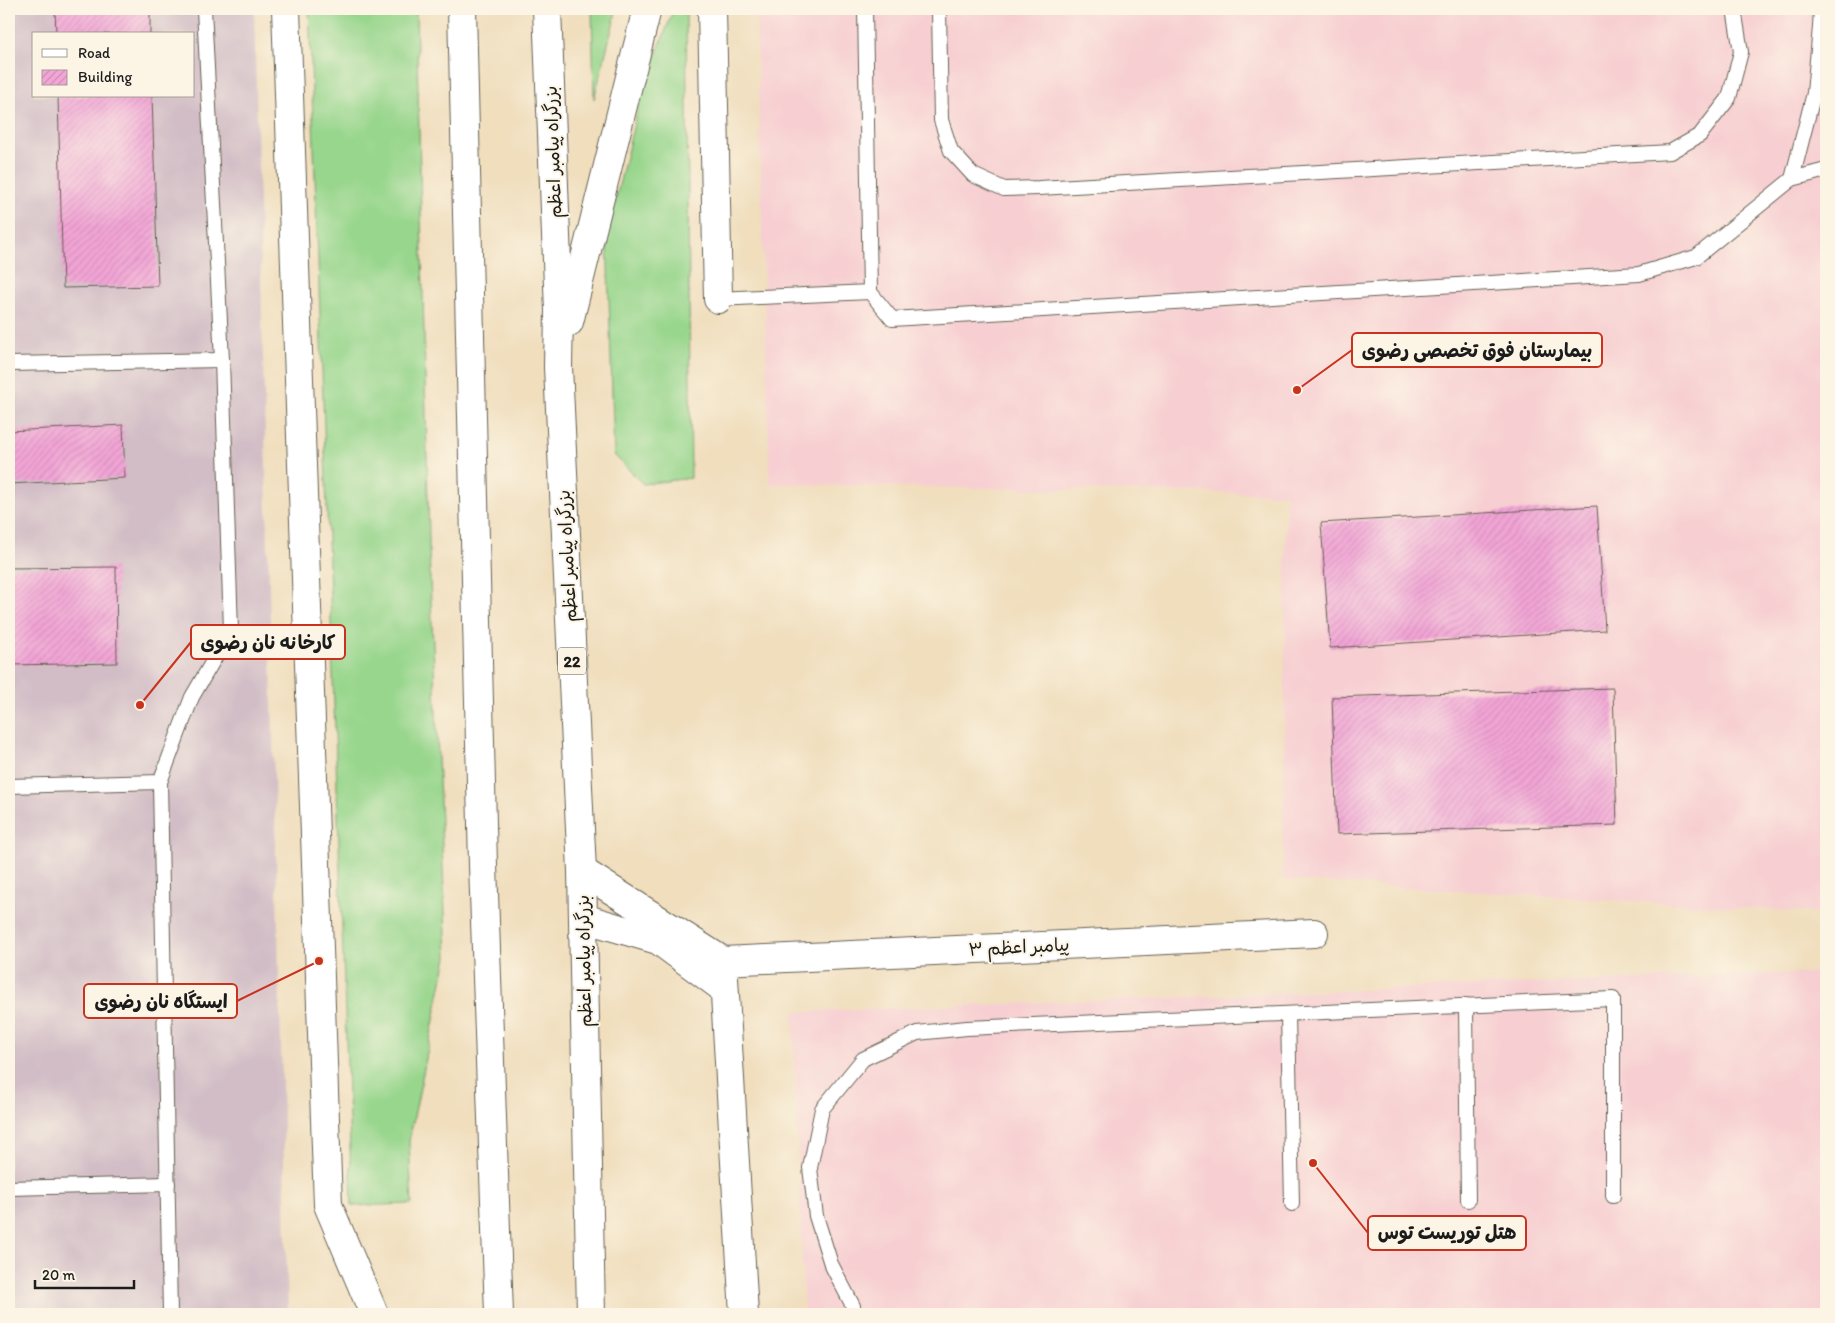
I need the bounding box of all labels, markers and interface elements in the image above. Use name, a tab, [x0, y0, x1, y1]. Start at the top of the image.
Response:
legend	[32, 32, 195, 98]
text: Road	[78, 44, 111, 62]
text: Building	[78, 68, 132, 86]
street label: بزرگراه پیامبر اعظم	[540, 85, 569, 219]
callout: بیمارستان فوق تخصصی رضوی	[1352, 333, 1602, 367]
text: بیمارستان فوق تخصصی رضوی	[1362, 339, 1592, 363]
street label: بزرگراه پیامبر اعظم	[553, 489, 584, 623]
callout: کارخانه نان رضوی	[191, 625, 345, 659]
text: کارخانه نان رضوی	[201, 631, 336, 655]
road number: 22	[558, 648, 586, 674]
street label: بزرگراه پیامبر اعظم	[572, 895, 599, 1027]
street label: پیامبر اعظم ۳	[968, 933, 1070, 964]
callout: ایستگاه نان رضوی	[84, 984, 237, 1018]
text: ایستگاه نان رضوی	[94, 990, 228, 1014]
callout: هتل توریست توس	[1368, 1216, 1526, 1250]
text: هتل توریست توس	[1378, 1221, 1516, 1245]
scale bar	[35, 1258, 134, 1290]
text: 20 m	[42, 1266, 76, 1284]

